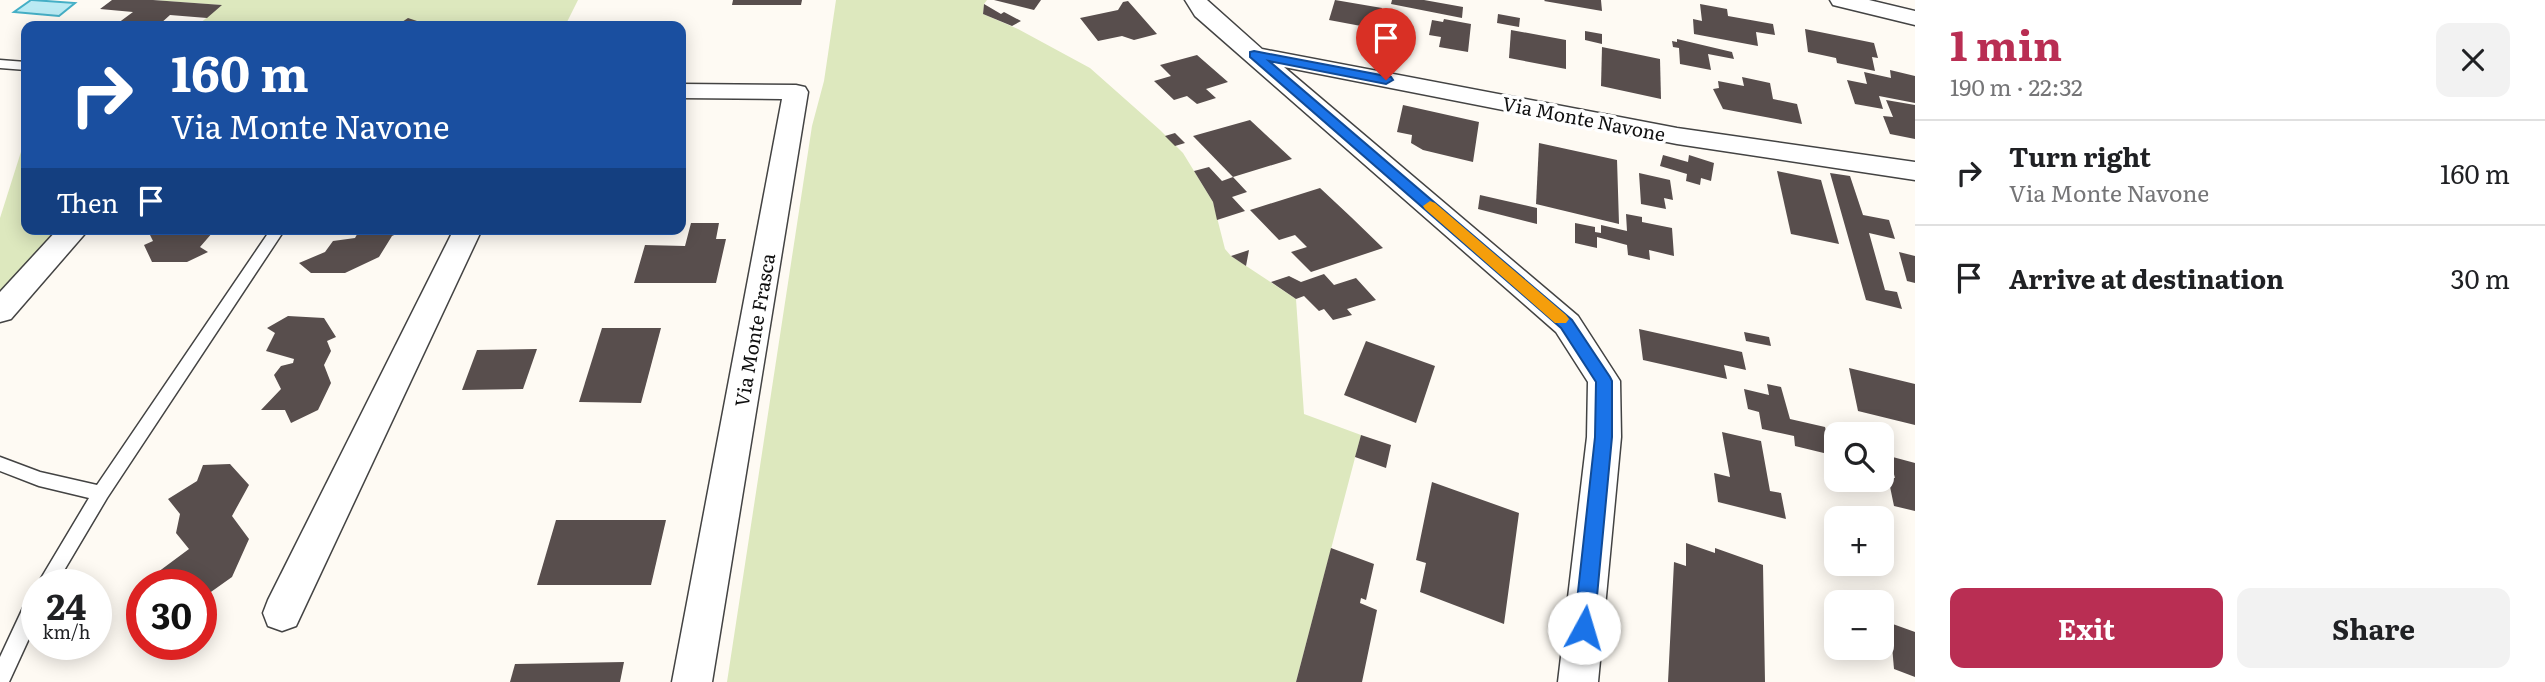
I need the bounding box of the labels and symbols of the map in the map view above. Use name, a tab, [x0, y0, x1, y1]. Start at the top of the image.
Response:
pin	[1356, 8, 1416, 80]
street label: Via Monte Navone	[1500, 88, 1668, 148]
street label: Via Monte Frasca	[727, 250, 781, 409]
speed limit sign: 30	[126, 569, 217, 660]
position arrow	[1547, 591, 1621, 665]

